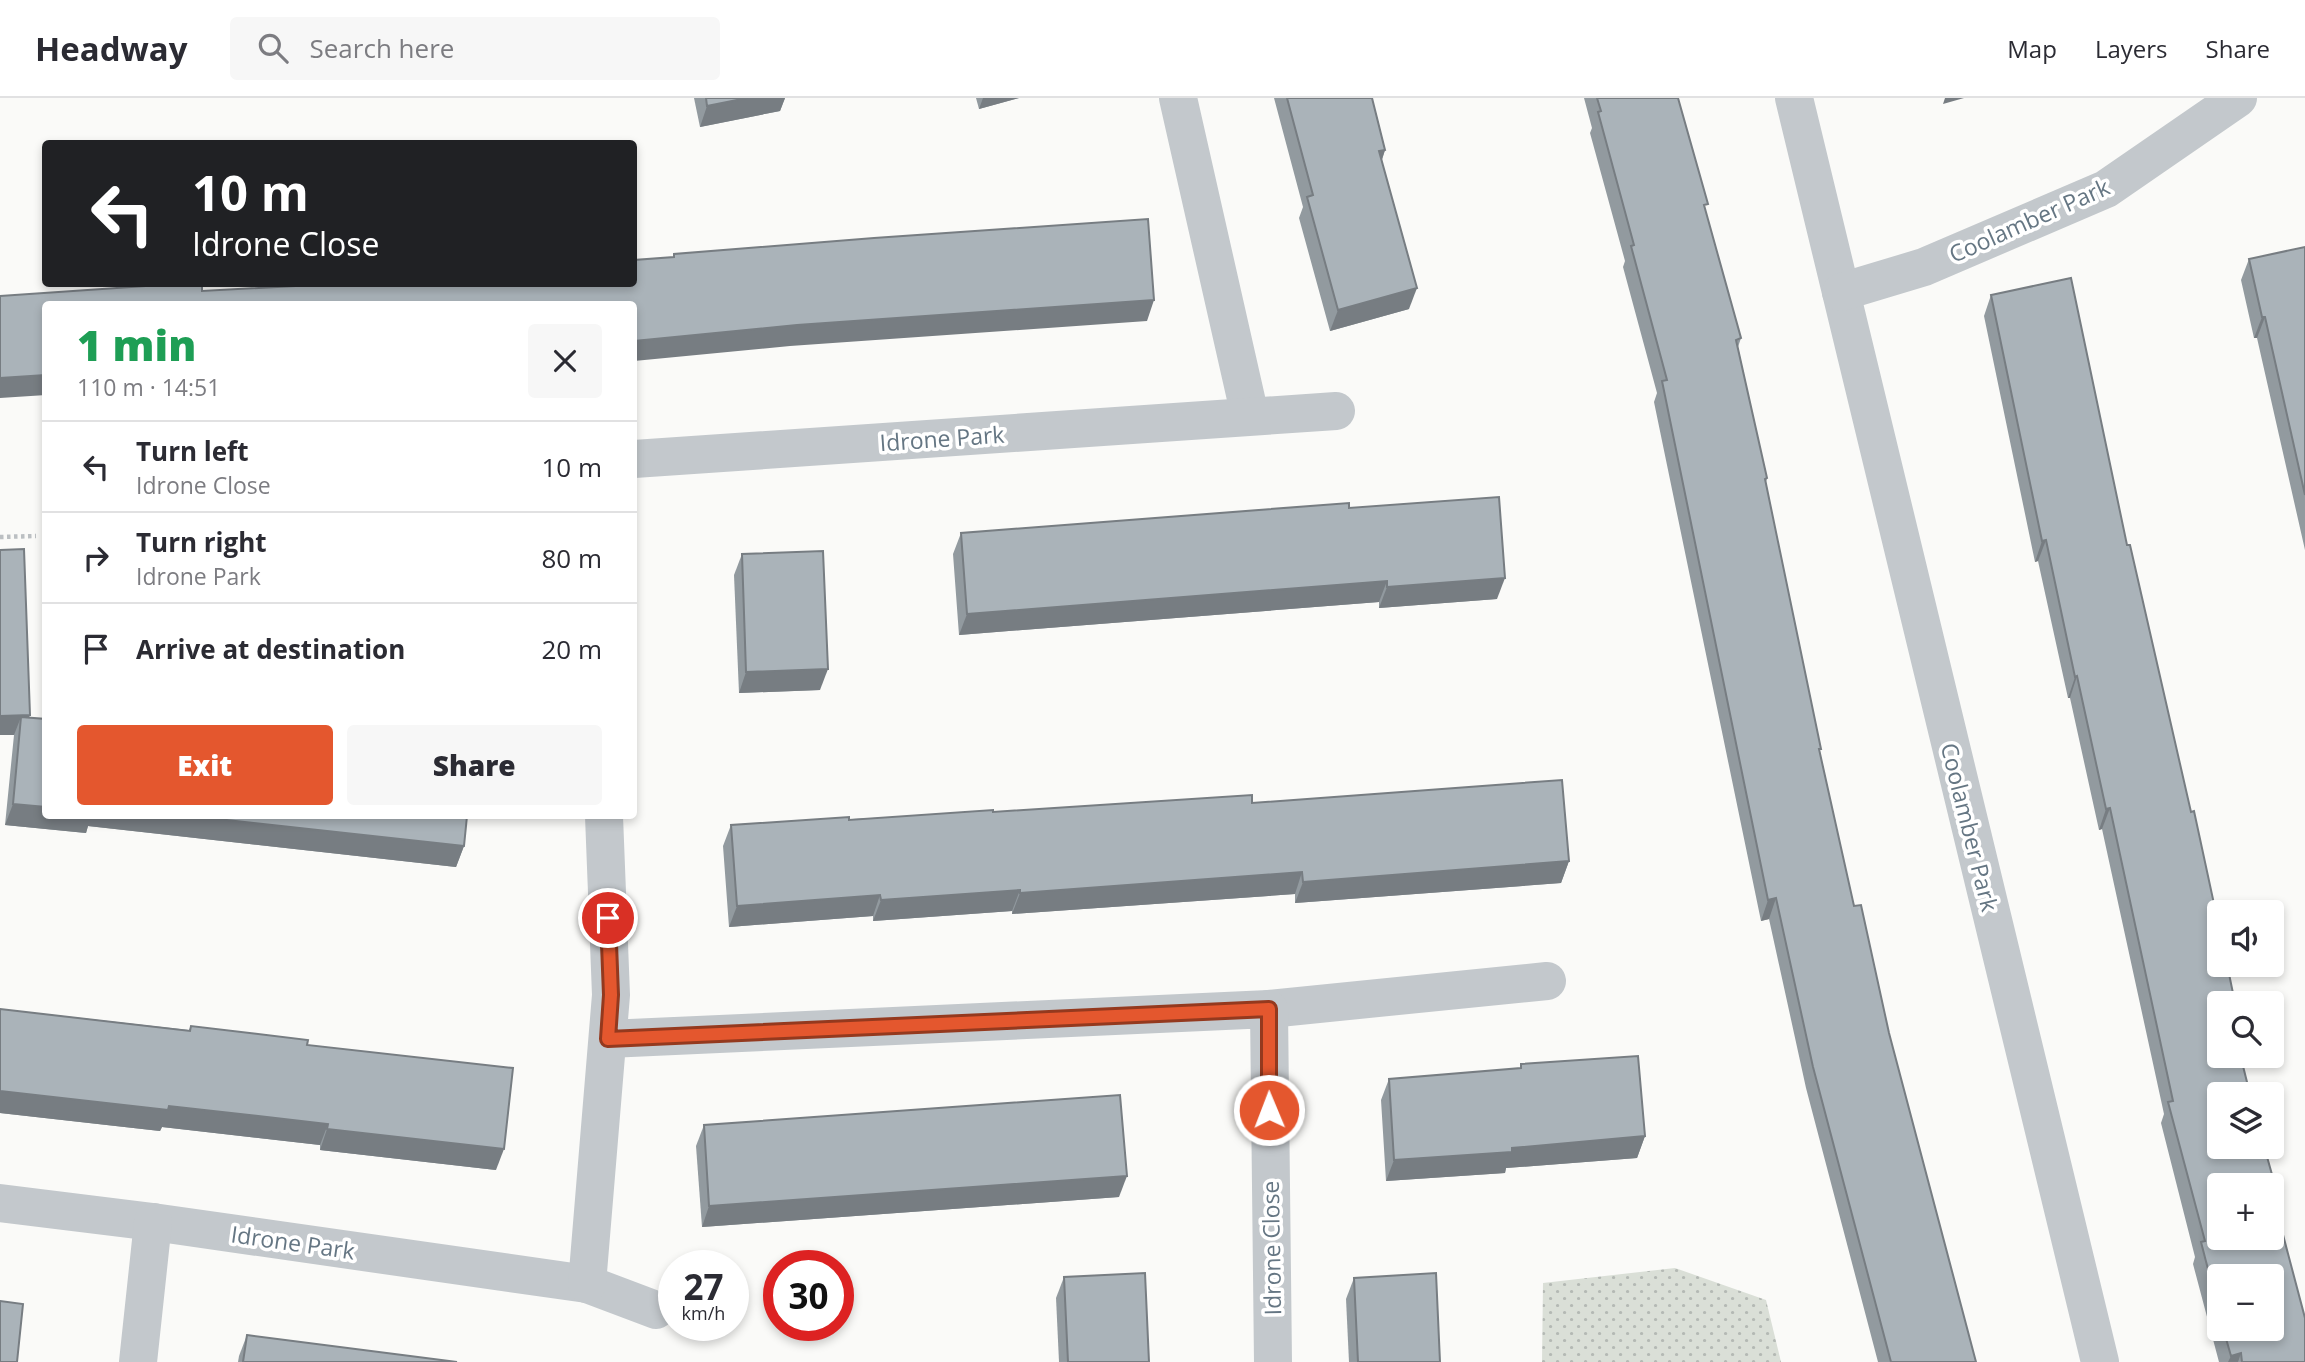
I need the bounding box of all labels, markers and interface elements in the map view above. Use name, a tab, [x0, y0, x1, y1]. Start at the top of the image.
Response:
search box	[230, 17, 720, 80]
text: Headway	[35, 26, 188, 71]
icon: search	[254, 29, 292, 67]
text: Search here	[310, 30, 454, 66]
text: Map	[2007, 32, 2057, 65]
text: Layers	[2095, 32, 2168, 65]
text: Share	[2206, 32, 2270, 65]
text: 10 m	[192, 159, 309, 225]
icon: left	[77, 168, 168, 259]
street label: Coolamber Park	[1944, 170, 2114, 270]
text: Idrone Close	[192, 222, 379, 265]
text: 1 min	[77, 316, 196, 373]
button: close	[528, 324, 602, 398]
text: 110 m · 14:51	[77, 371, 220, 403]
street label: Idrone Park	[879, 418, 1005, 458]
text: Turn left	[136, 433, 248, 469]
icon: left	[77, 448, 115, 486]
text: 10 m	[541, 449, 602, 485]
text: Idrone Close	[136, 469, 271, 501]
text: Turn right	[136, 524, 267, 560]
icon: right	[77, 539, 115, 577]
text: 80 m	[541, 540, 602, 576]
text: Idrone Park	[136, 560, 261, 592]
icon: arrive	[77, 630, 115, 668]
text: Arrive at destination	[136, 631, 405, 667]
text: 20 m	[541, 631, 602, 667]
button: Exit	[77, 725, 333, 805]
button: Share	[347, 725, 602, 805]
street label: Coolamber Park	[1934, 739, 2006, 915]
pin	[578, 888, 638, 948]
icon: arrive	[589, 899, 627, 937]
map controls	[2207, 900, 2284, 1341]
button: sound	[2207, 900, 2284, 977]
button: search	[2207, 991, 2284, 1068]
position arrow	[1232, 1073, 1306, 1147]
button: layers	[2207, 1082, 2284, 1159]
button: +	[2207, 1173, 2284, 1250]
street label: Idrone Close	[1254, 1180, 1288, 1316]
street label: Idrone Park	[229, 1217, 357, 1267]
speed limit sign: 30	[763, 1250, 854, 1341]
text: 27	[683, 1263, 724, 1310]
button: −	[2207, 1264, 2284, 1341]
text: km/h	[682, 1301, 725, 1325]

